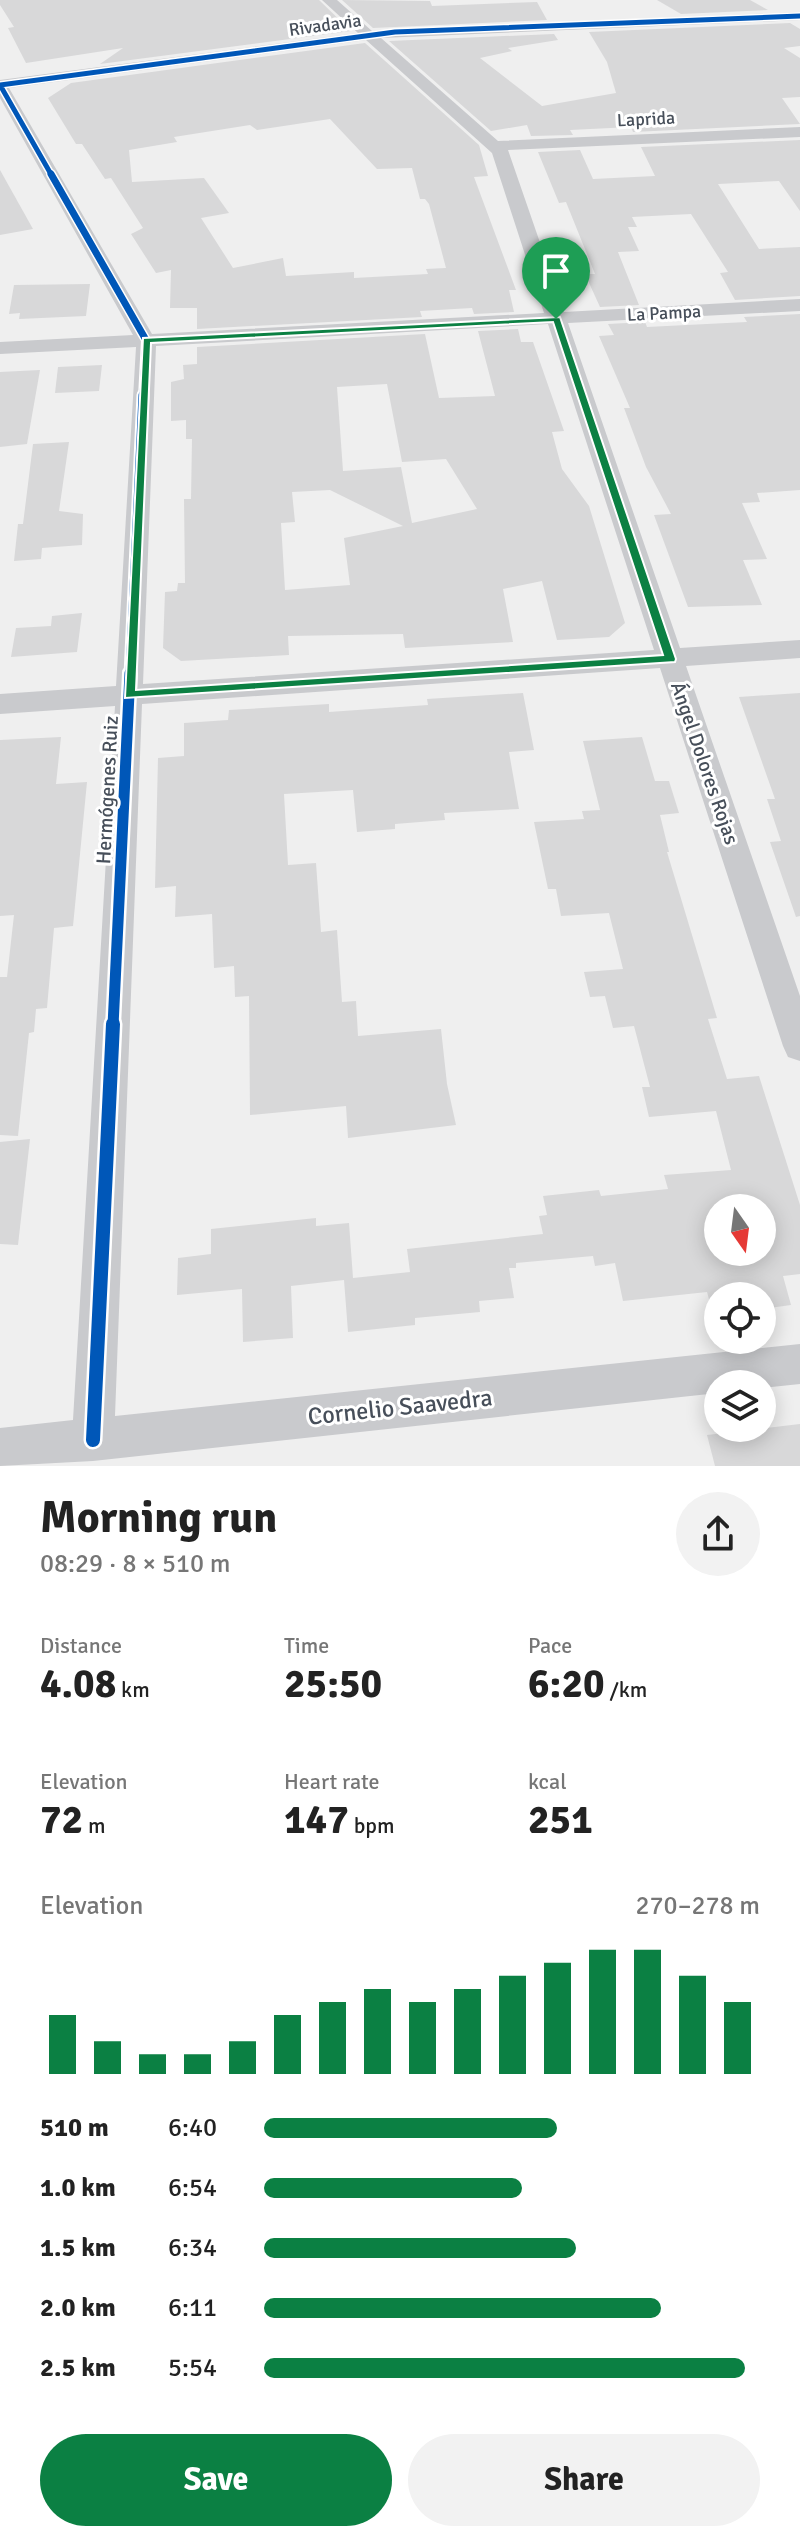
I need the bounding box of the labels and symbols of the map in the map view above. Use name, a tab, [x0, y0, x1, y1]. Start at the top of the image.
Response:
street label: Rivadavia	[287, 9, 363, 41]
street label: Laprida	[616, 106, 676, 132]
pin	[522, 237, 590, 319]
street label: La Pampa	[626, 300, 702, 326]
street label: Ángel Dolores Rojas	[665, 679, 744, 848]
street label: Hermógenes Ruiz	[91, 715, 124, 865]
north arrow	[704, 1194, 776, 1266]
street label: Cornelio Saavedra	[306, 1382, 494, 1432]

